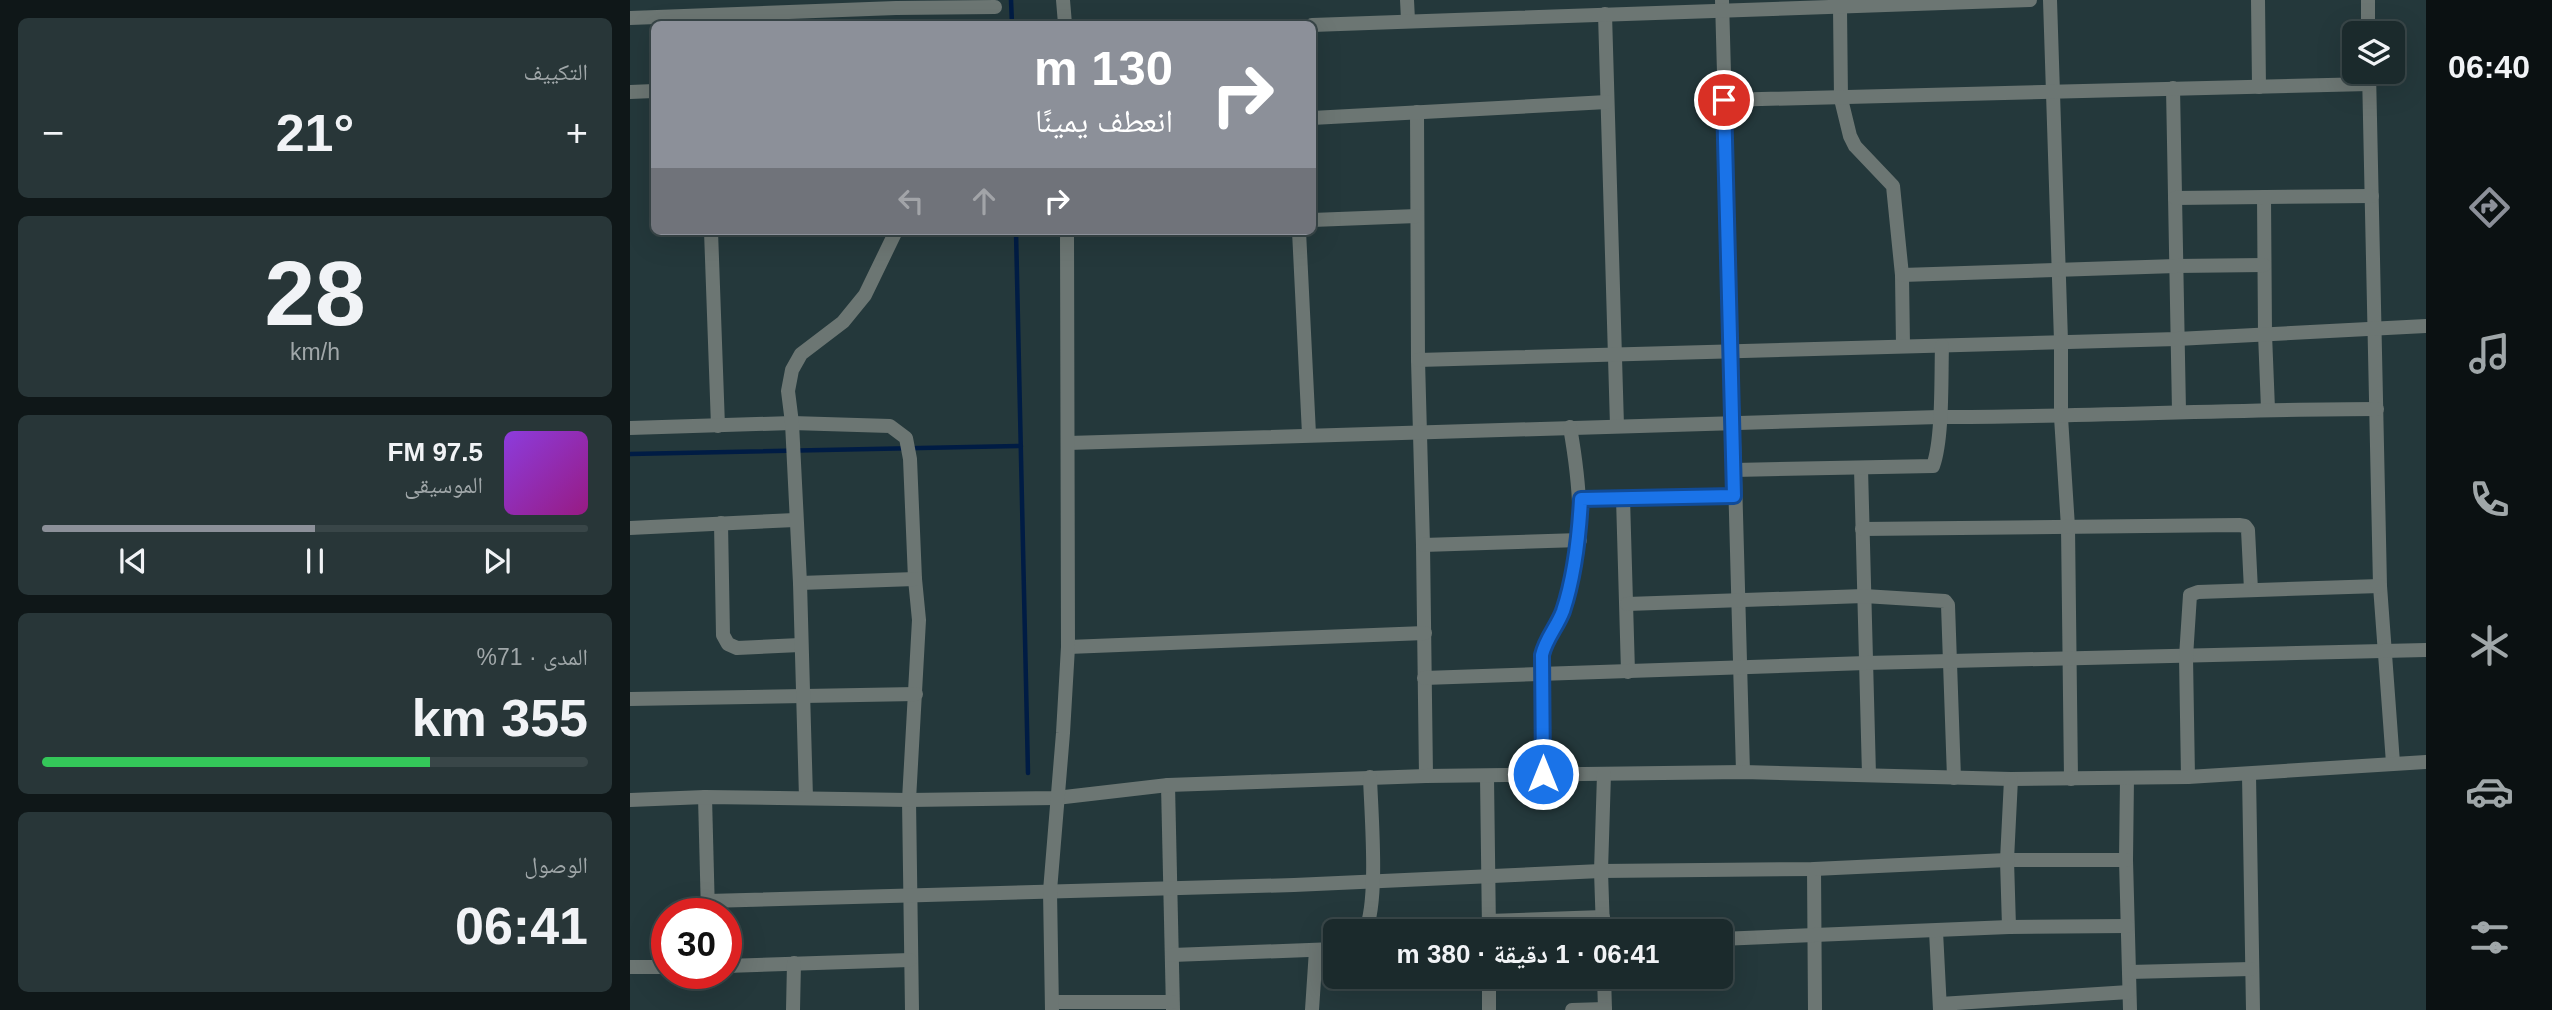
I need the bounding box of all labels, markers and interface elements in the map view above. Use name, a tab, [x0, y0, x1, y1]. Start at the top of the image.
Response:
map controls	[2342, 21, 2405, 84]
button: layers	[2342, 21, 2405, 84]
text: 130 m	[1034, 41, 1173, 95]
icon: right	[1197, 49, 1288, 140]
text: 06:40	[2448, 49, 2530, 85]
text: التكييف	[523, 59, 588, 85]
pin	[1694, 70, 1754, 130]
icon: arrive	[1705, 81, 1743, 119]
text: انعطف يمينًا	[1035, 103, 1173, 139]
text: 21°	[276, 104, 354, 162]
text: −	[42, 112, 64, 154]
text: +	[566, 112, 588, 154]
icon: left	[892, 182, 930, 220]
icon: ahead	[965, 182, 1003, 220]
icon: right	[1038, 182, 1076, 220]
icon: directions	[2465, 183, 2514, 232]
text: 28	[264, 243, 366, 344]
icon: music	[2465, 329, 2514, 378]
text: km/h	[290, 339, 340, 365]
text: 97.5 FM	[388, 437, 483, 467]
text: الموسيقى	[404, 472, 483, 498]
icon: phone	[2465, 475, 2514, 524]
icon: previous	[114, 542, 152, 580]
icon: pause	[296, 542, 334, 580]
icon: next	[478, 542, 516, 580]
icon: climate	[2465, 621, 2514, 670]
text: المدى · 71%	[477, 644, 588, 670]
text: 355 km	[412, 689, 588, 747]
position arrow	[1506, 737, 1580, 811]
icon: car	[2465, 767, 2514, 816]
text: الوصول	[524, 852, 588, 878]
text: 06:41	[455, 897, 588, 955]
speed limit sign: 30	[651, 898, 742, 989]
icon: filters	[2465, 913, 2514, 962]
text: 06:41 · 1 دقيقة · 380 m	[1397, 939, 1659, 969]

